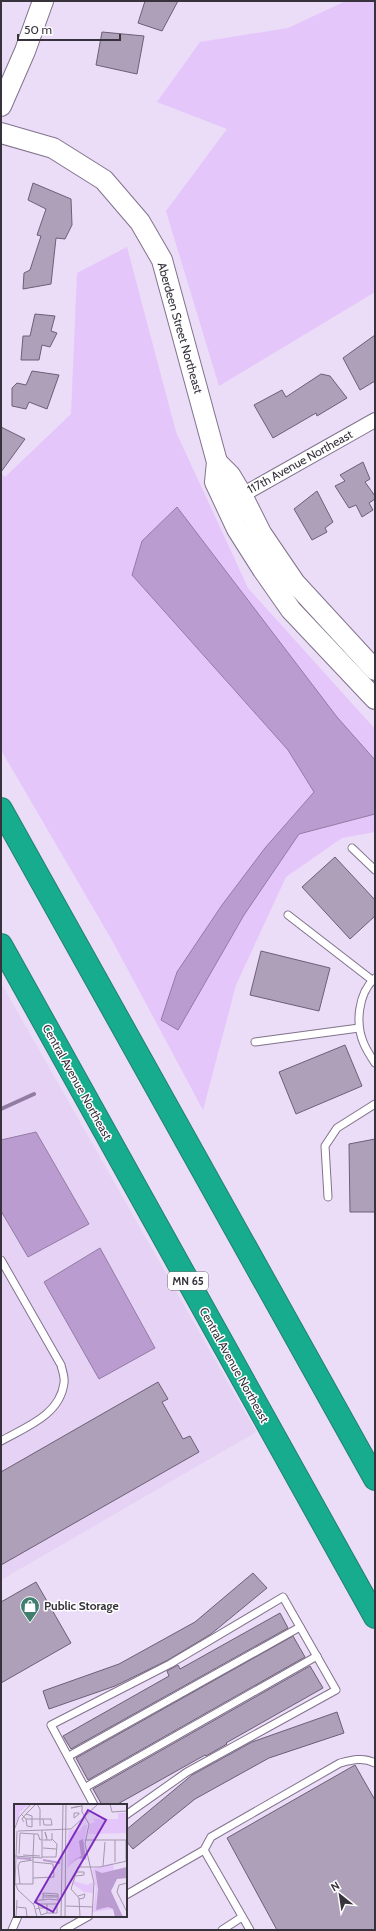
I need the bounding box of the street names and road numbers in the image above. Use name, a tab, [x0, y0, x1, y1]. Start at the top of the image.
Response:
street label: Aberdeen Street Northeast	[155, 260, 206, 395]
street label: 117th Avenue Northeast	[245, 426, 355, 497]
street label: Central Avenue Northeast	[39, 1021, 115, 1142]
road number: MN 65	[168, 1272, 208, 1290]
street label: Central Avenue Northeast	[196, 1304, 272, 1425]

